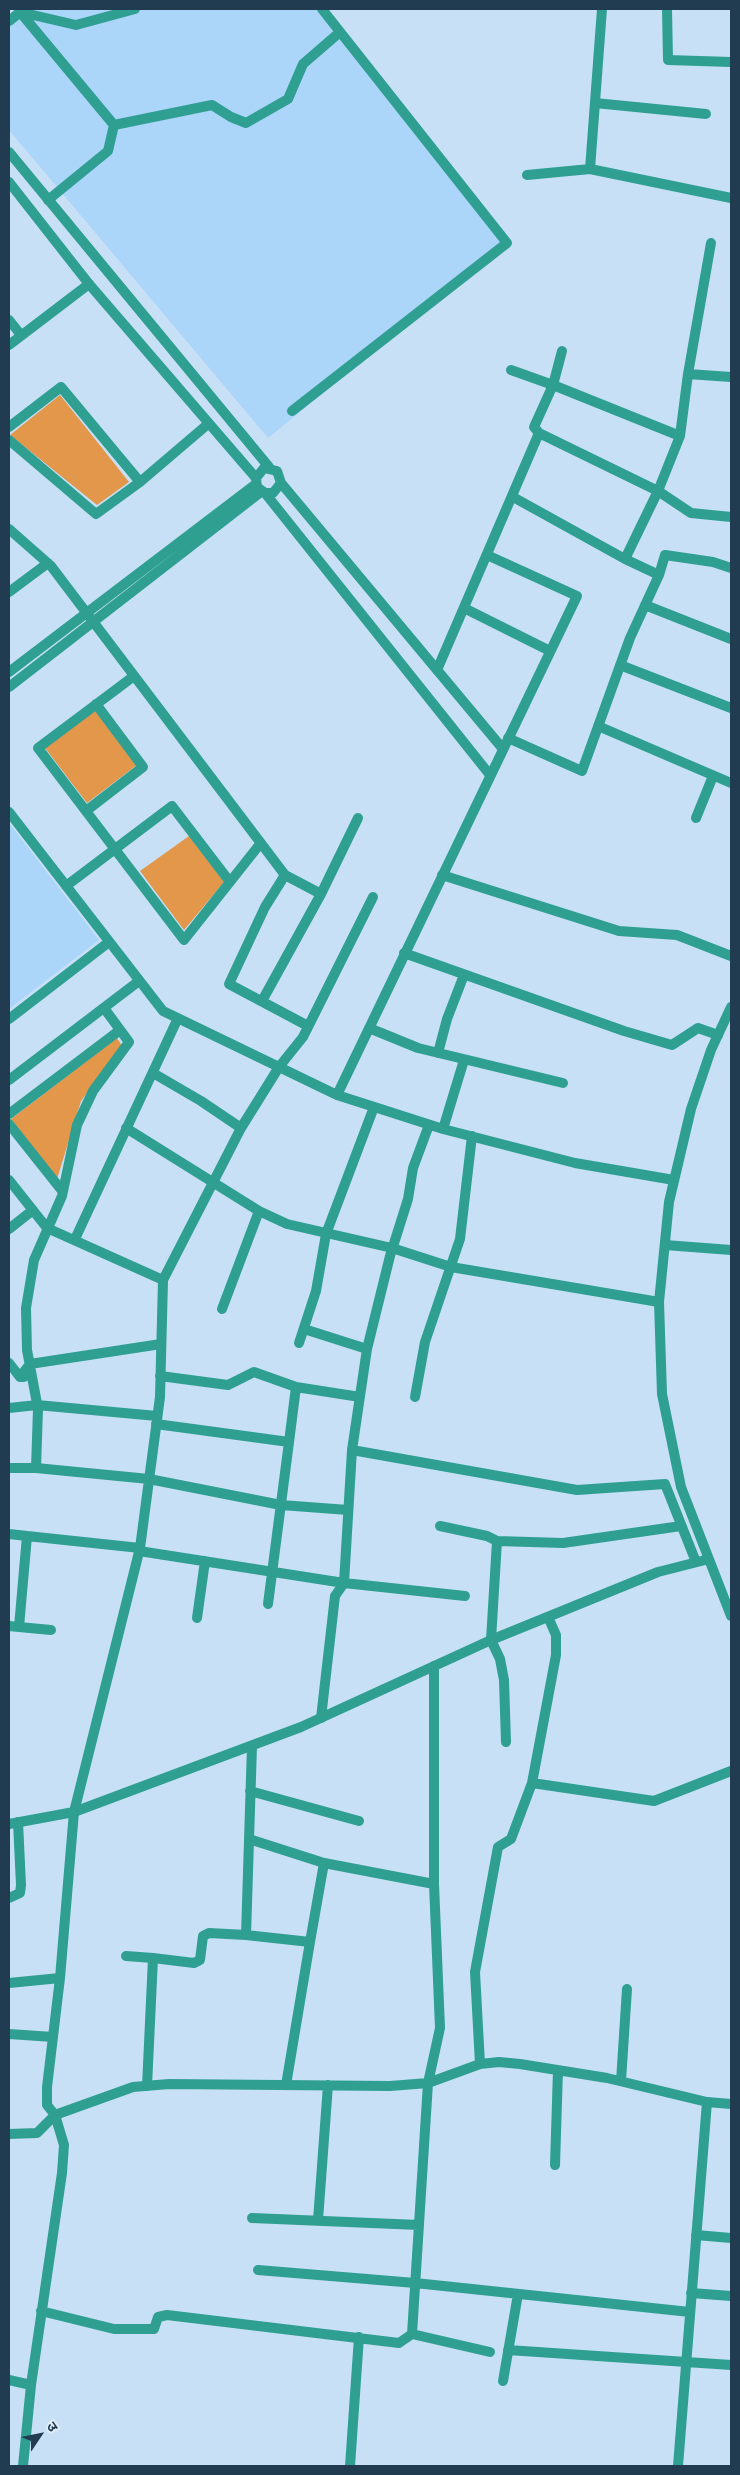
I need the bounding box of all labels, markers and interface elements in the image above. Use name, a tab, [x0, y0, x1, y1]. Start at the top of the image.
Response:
north arrow	[15, 2410, 65, 2460]
text: उ	[44, 2418, 62, 2434]

